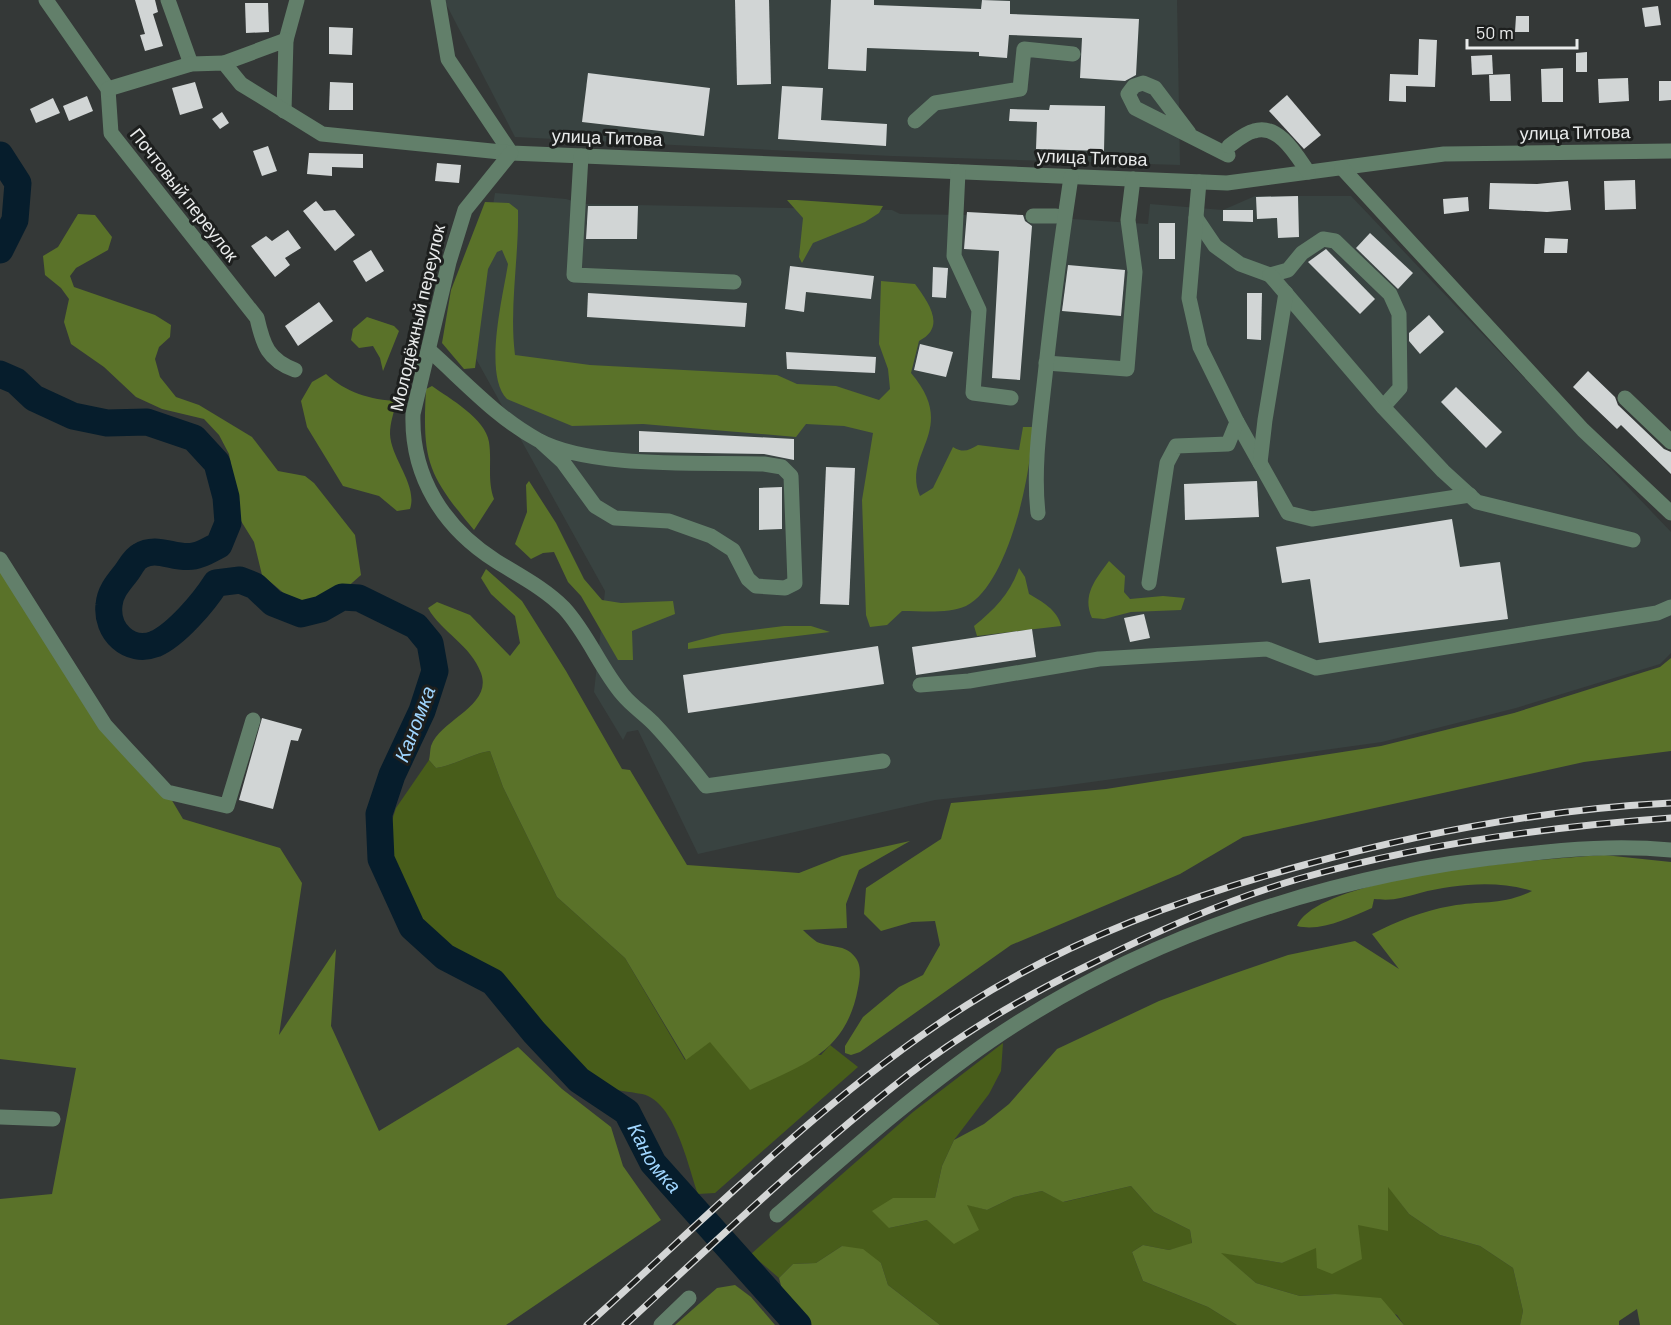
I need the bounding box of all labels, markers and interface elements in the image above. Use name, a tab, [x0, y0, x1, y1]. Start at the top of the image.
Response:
scale bar	[1467, 12, 1576, 50]
text: 50 m	[1476, 21, 1514, 43]
street label: улица Титова	[1519, 120, 1632, 144]
street label: Почтовый переулок	[126, 123, 244, 265]
street label: улица Титова	[551, 124, 664, 150]
street label: улица Титова	[1036, 144, 1149, 170]
street label: Молодёжный переулок	[385, 222, 449, 413]
water label: Каномка	[389, 682, 439, 765]
water label: Каномка	[624, 1118, 687, 1197]

